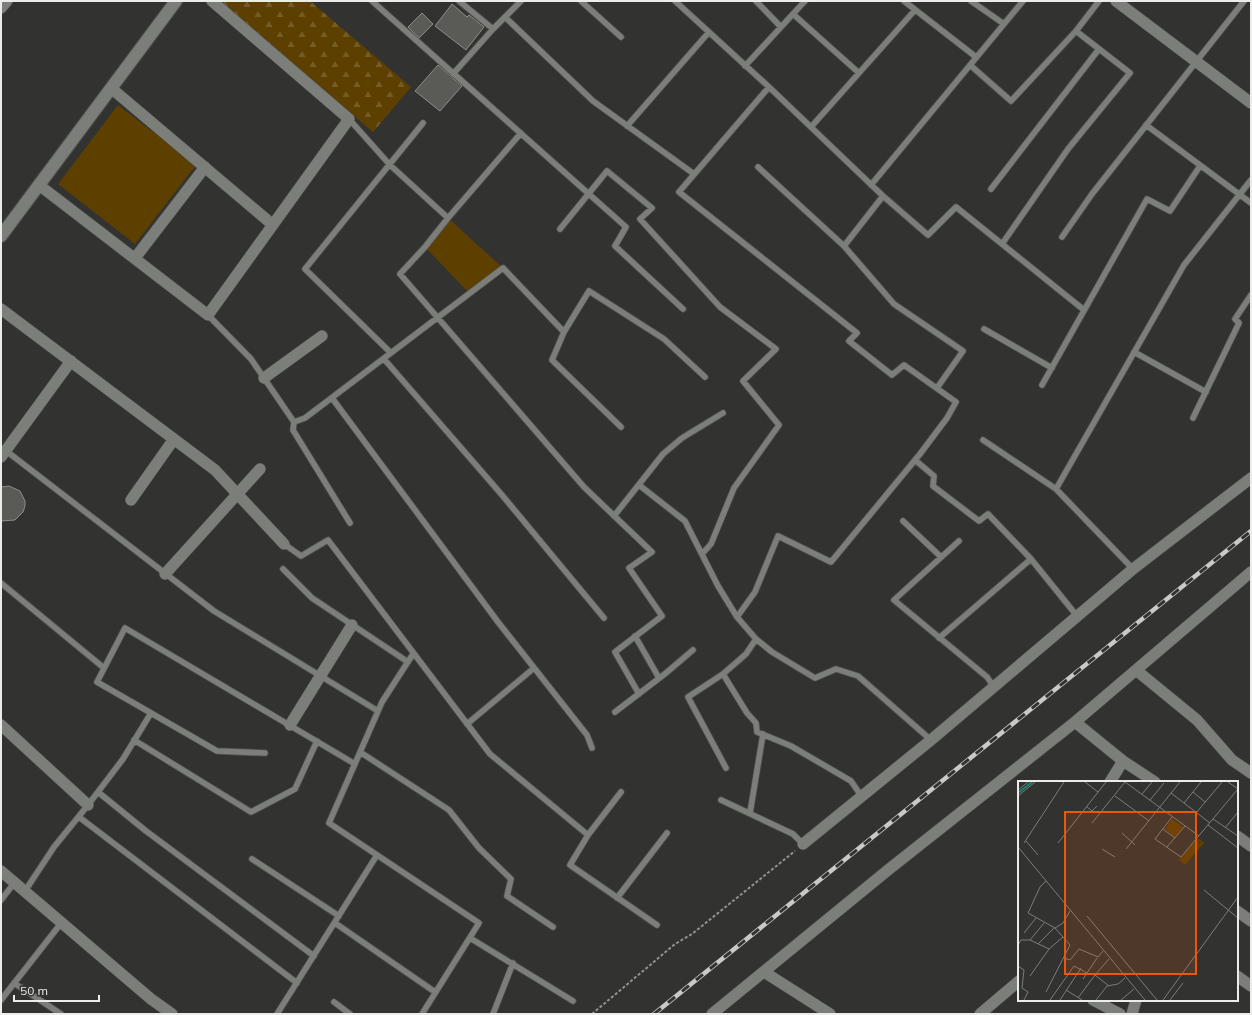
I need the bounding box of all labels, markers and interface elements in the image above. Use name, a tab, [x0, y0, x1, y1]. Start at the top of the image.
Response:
inset map	[1018, 781, 1238, 1001]
scale bar	[14, 977, 99, 1003]
text: 50 m	[20, 983, 48, 998]

